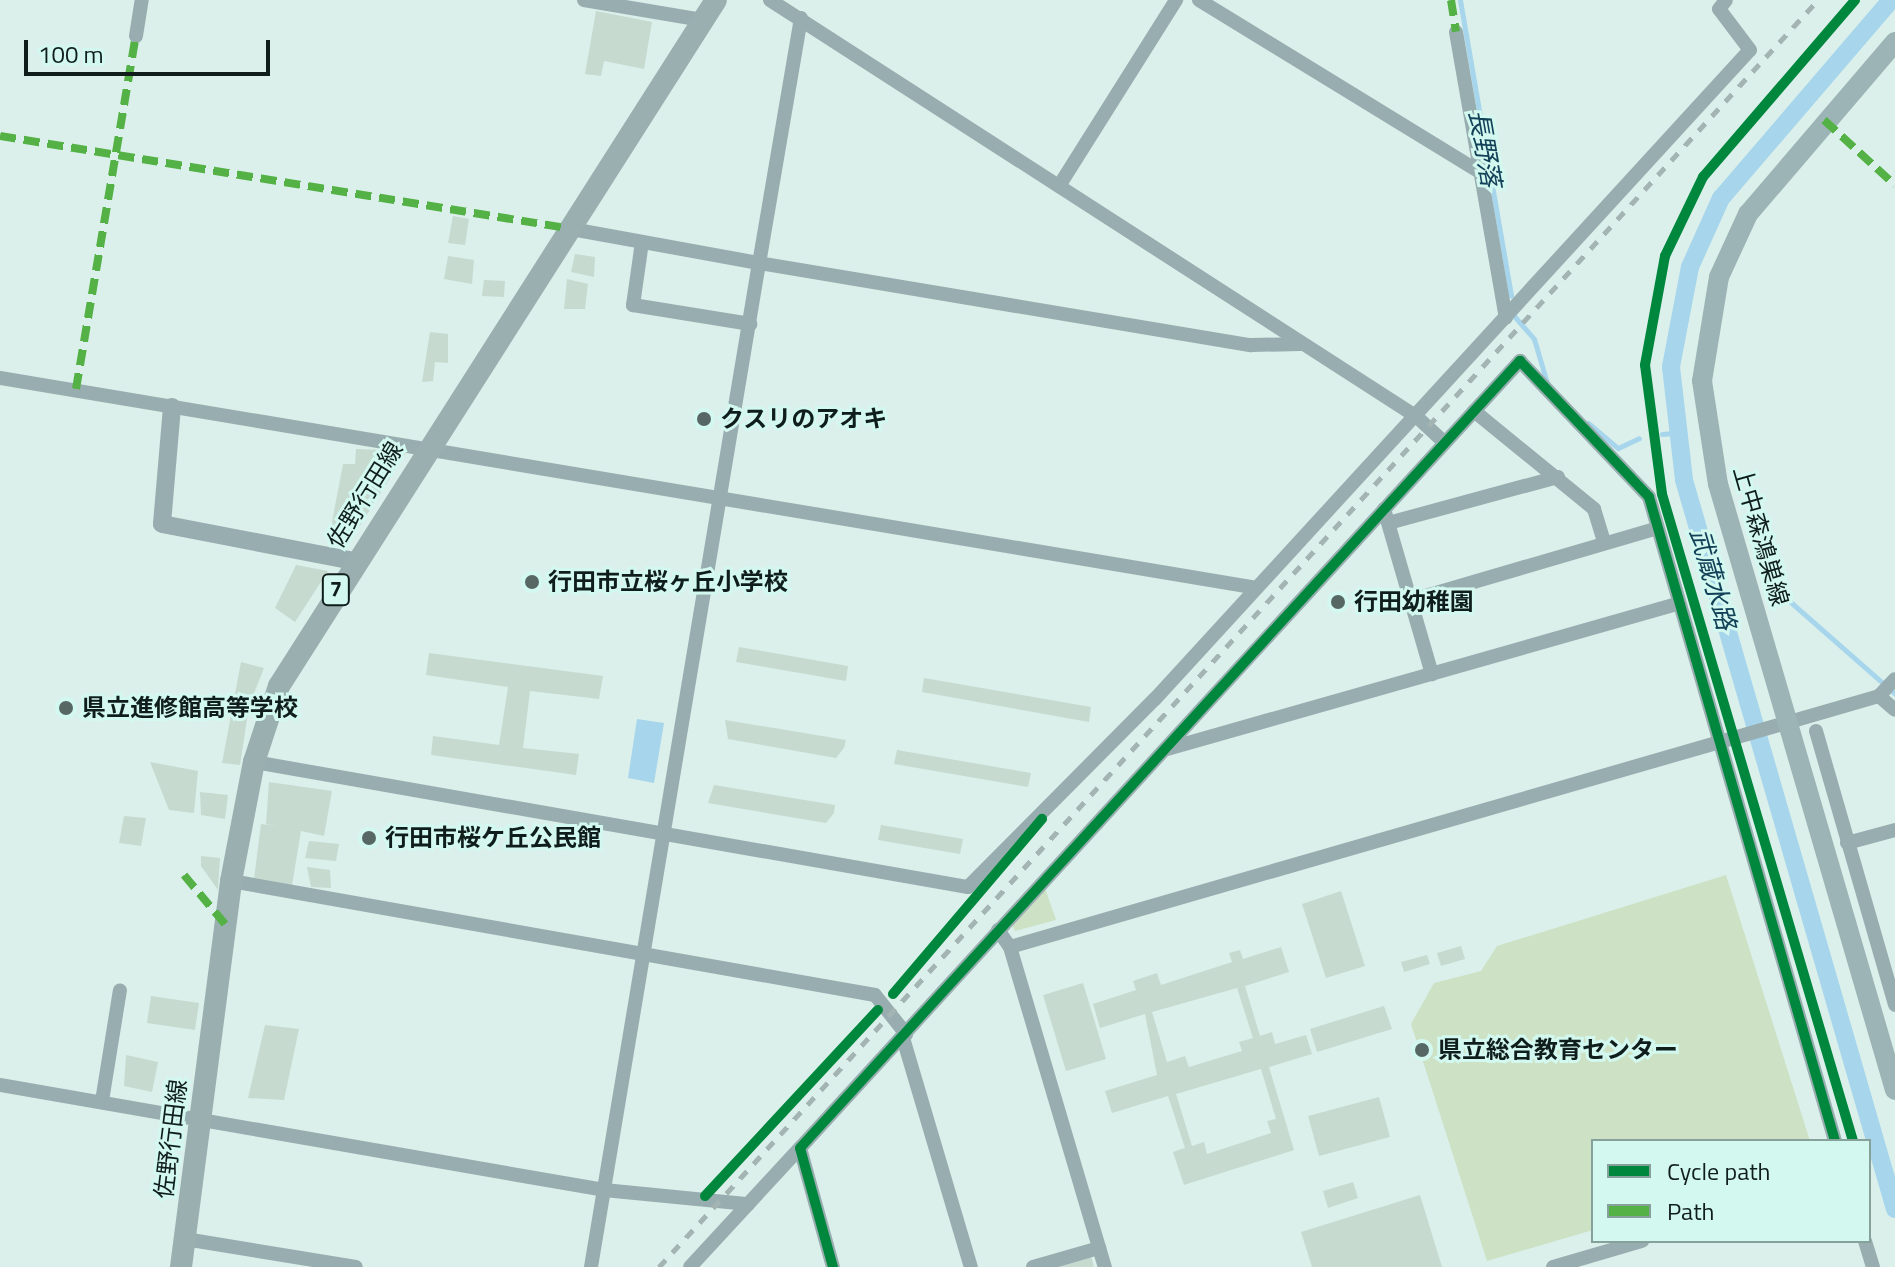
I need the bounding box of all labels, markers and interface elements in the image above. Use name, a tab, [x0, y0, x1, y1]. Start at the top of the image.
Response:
scale bar	[28, 24, 274, 74]
text: 100 m	[38, 36, 104, 72]
water label: 長野落	[1463, 107, 1507, 189]
place label: クスリのアオキ	[720, 405, 888, 433]
marker: クスリのアオキ	[695, 410, 713, 428]
street label: 佐野行田線	[321, 436, 409, 554]
street label: 上中森鴻巣線	[1727, 463, 1795, 609]
water label: 武蔵水路	[1684, 525, 1742, 633]
place label: 行田市立桜ヶ丘小学校	[548, 568, 788, 596]
road number: 7	[320, 572, 352, 608]
marker: 行田市立桜ヶ丘小学校	[523, 573, 541, 591]
place label: 行田幼稚園	[1354, 588, 1474, 616]
marker: 行田幼稚園	[1329, 593, 1347, 611]
place label: 県立進修館高等学校	[82, 694, 298, 722]
marker: 県立進修館高等学校	[57, 699, 75, 717]
place label: 行田市桜ケ丘公民館	[385, 824, 601, 852]
marker: 行田市桜ケ丘公民館	[360, 829, 378, 847]
place label: 県立総合教育センター	[1438, 1036, 1678, 1064]
marker: 県立総合教育センター	[1413, 1041, 1431, 1059]
street label: 佐野行田線	[149, 1078, 193, 1200]
legend	[1591, 1139, 1871, 1243]
text: Cycle path	[1667, 1153, 1770, 1189]
text: Path	[1667, 1193, 1714, 1229]

